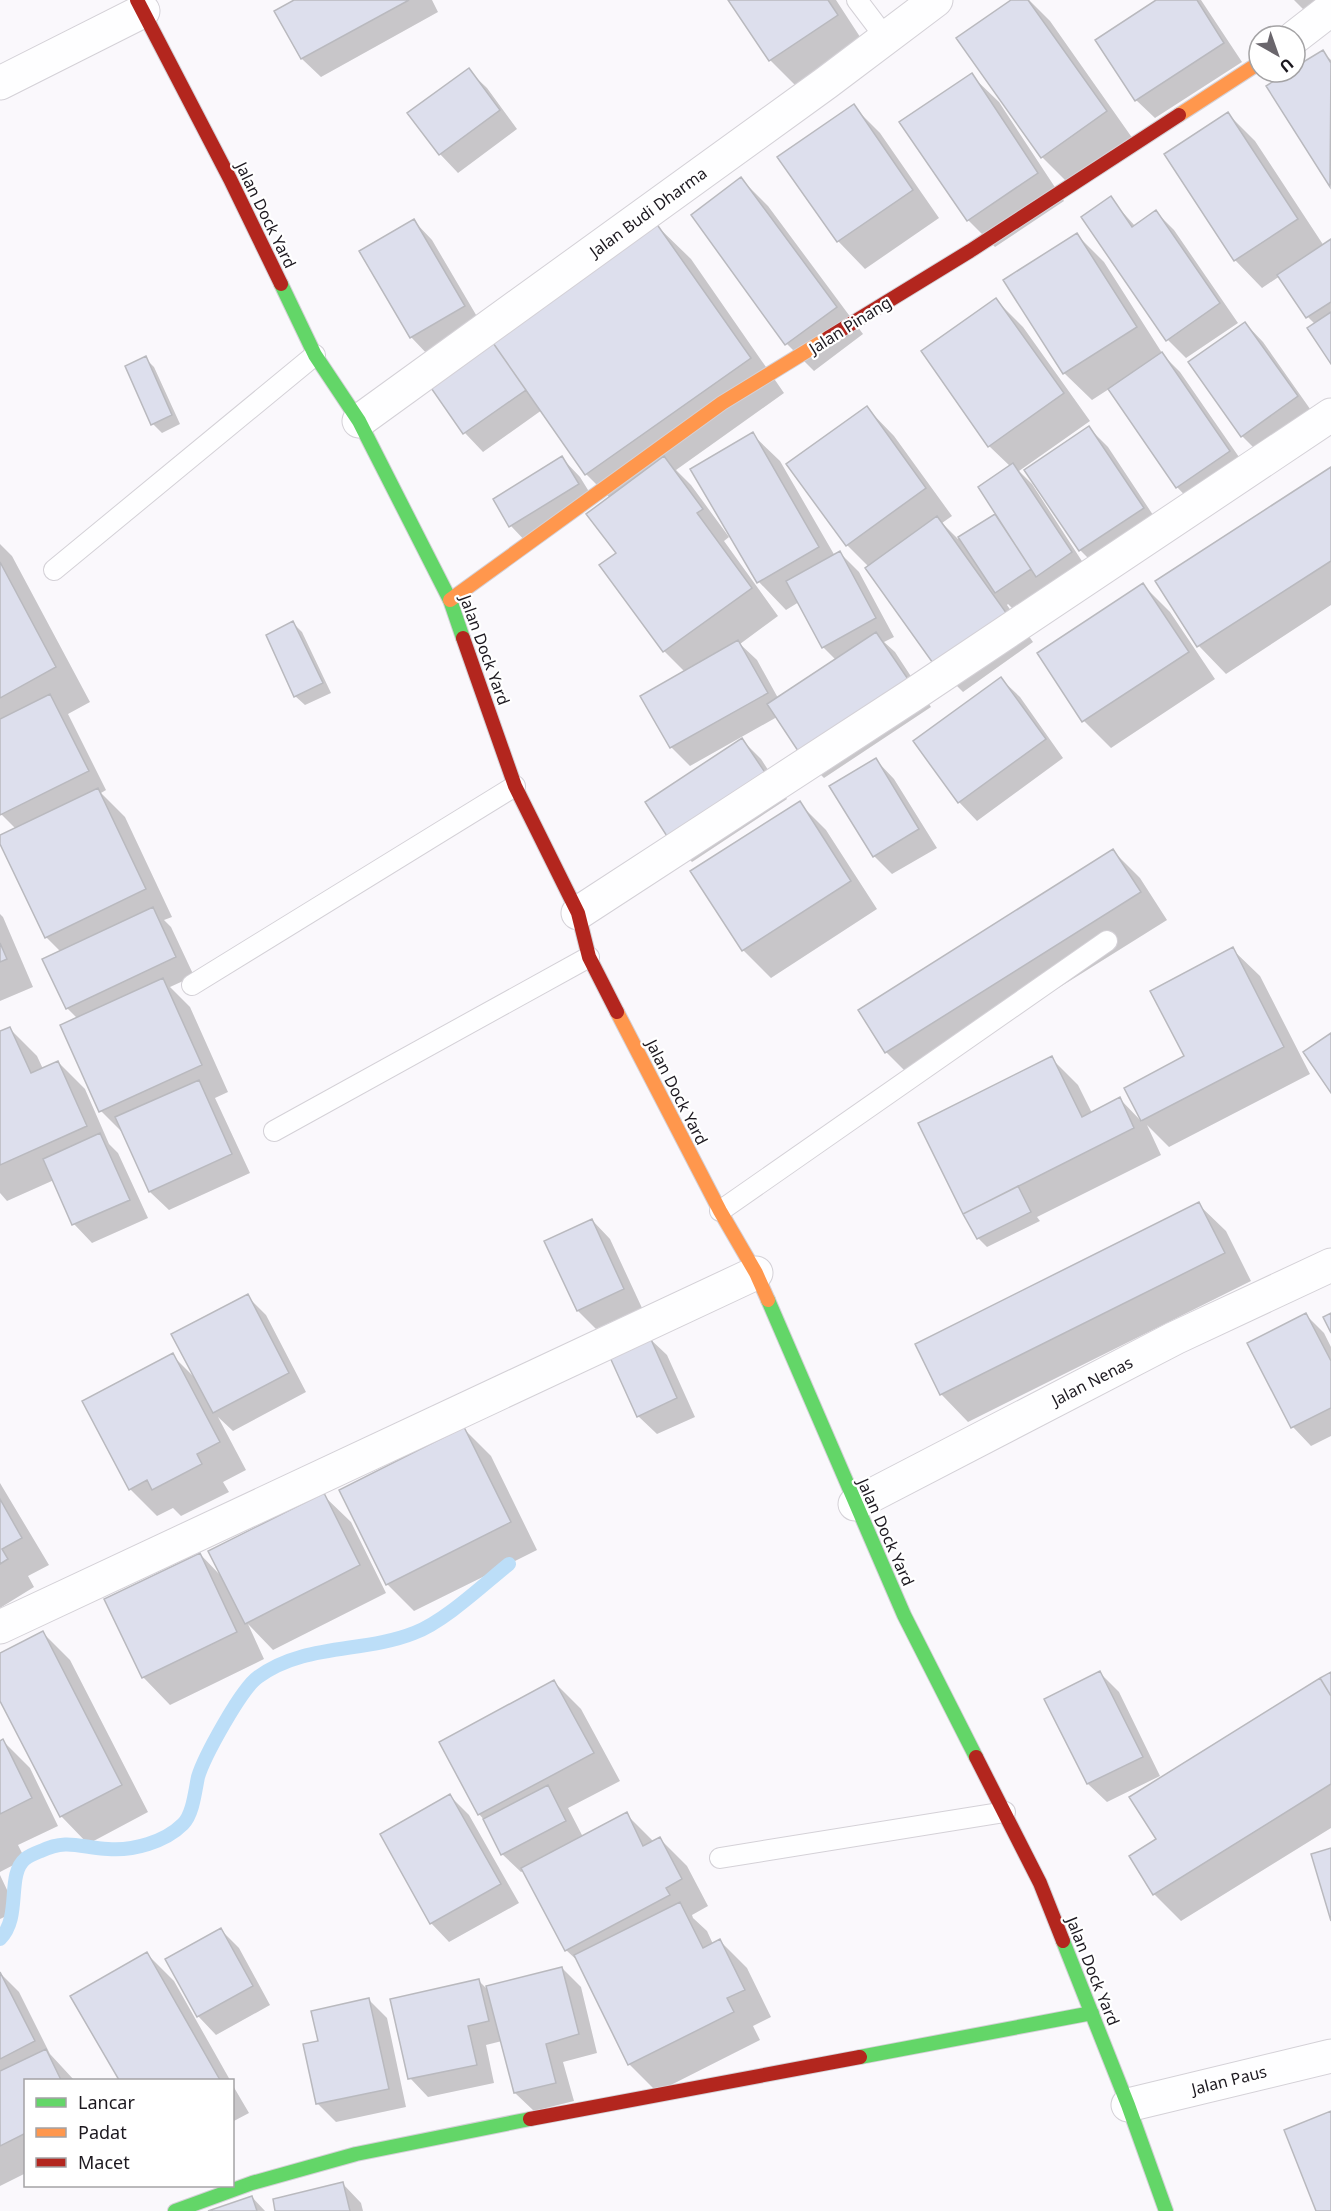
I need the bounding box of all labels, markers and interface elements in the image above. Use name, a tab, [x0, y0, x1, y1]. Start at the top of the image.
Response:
north arrow	[1247, 24, 1307, 84]
text: U	[1275, 53, 1298, 78]
street label: Jalan Dock Yard	[230, 156, 301, 272]
street label: Jalan Budi Dharma	[583, 162, 711, 263]
street label: Jalan Pinang	[803, 291, 895, 360]
street label: Jalan Dock Yard	[454, 590, 515, 708]
street label: Jalan Dock Yard	[640, 1034, 713, 1148]
street label: Jalan Nenas	[1046, 1351, 1136, 1412]
street label: Jalan Dock Yard	[852, 1473, 920, 1589]
street label: Jalan Dock Yard	[1060, 1911, 1125, 2029]
street label: Jalan Paus	[1187, 2060, 1269, 2100]
legend	[24, 2079, 234, 2187]
text: Lancar	[78, 2090, 135, 2114]
text: Padat	[78, 2120, 127, 2144]
text: Macet	[78, 2150, 130, 2174]

